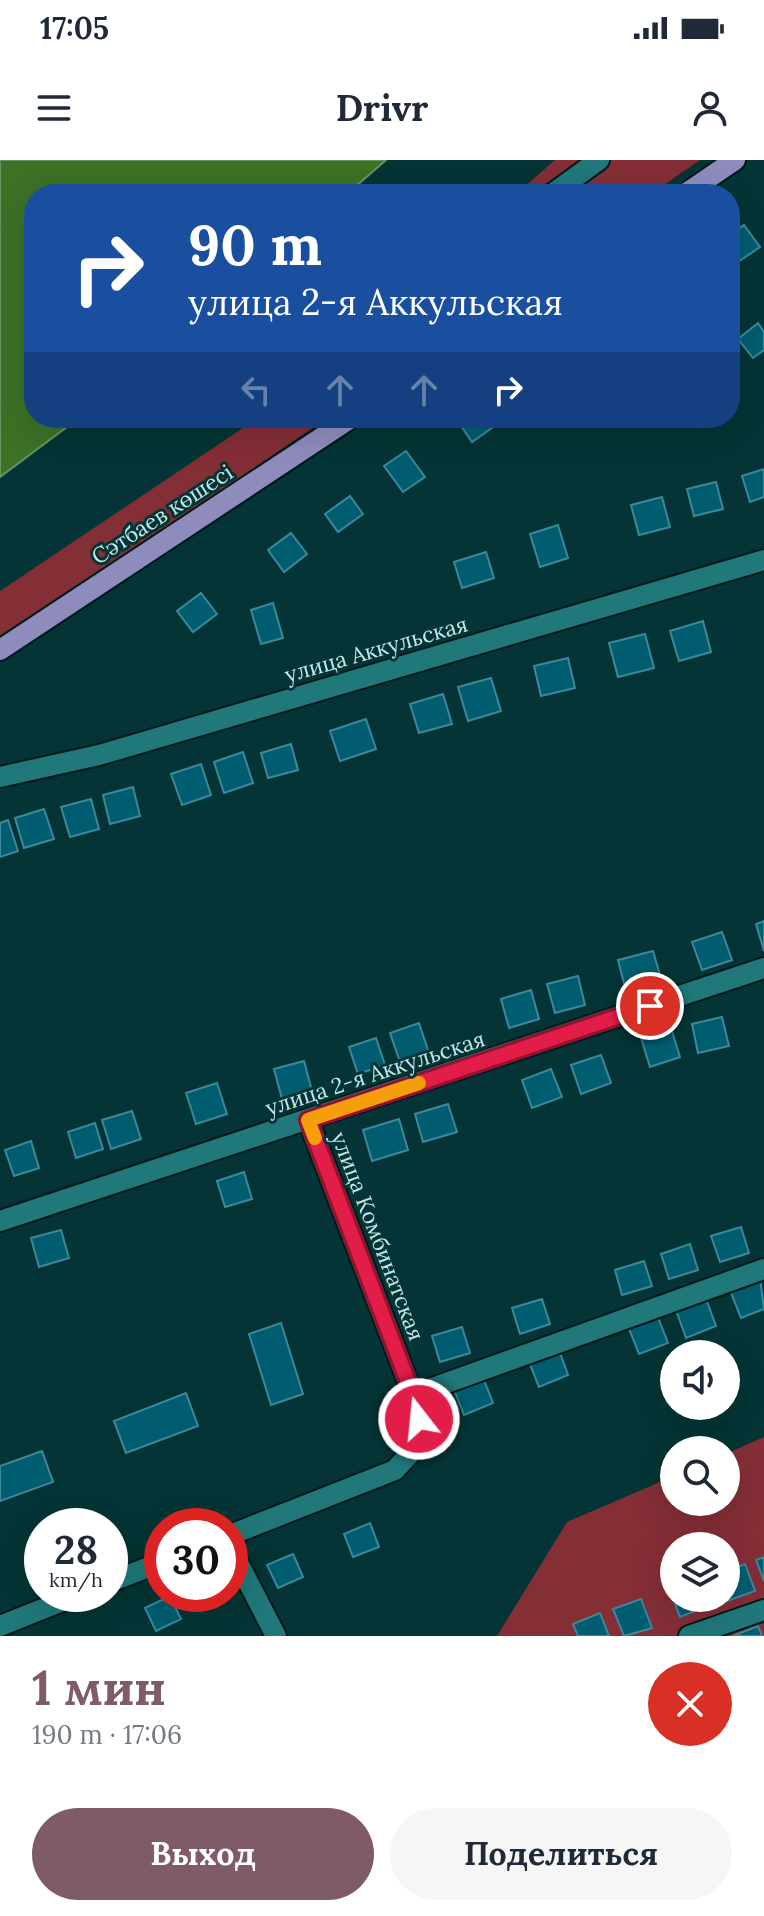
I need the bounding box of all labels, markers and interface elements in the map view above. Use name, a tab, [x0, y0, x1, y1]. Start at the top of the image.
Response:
text: 17:05	[40, 9, 109, 47]
text: Drivr	[336, 85, 428, 131]
icon: menu	[32, 86, 76, 130]
icon: person	[688, 86, 732, 130]
text: 90 m	[188, 209, 322, 280]
icon: right	[56, 216, 160, 320]
text: улица 2-я Аккульская	[188, 279, 563, 325]
icon: left	[234, 368, 278, 412]
icon: ahead	[318, 368, 362, 412]
icon: ahead	[402, 368, 446, 412]
icon: right	[486, 368, 530, 412]
street label: Сәтбаев көшесі	[86, 458, 238, 570]
street label: улица Аккульская	[281, 609, 471, 689]
pin	[616, 972, 684, 1040]
icon: arrive	[628, 984, 672, 1028]
street label: улица 2-я Аккульская	[262, 1024, 488, 1122]
street label: улица Комбинатская	[325, 1128, 431, 1344]
map controls	[660, 1340, 740, 1612]
button: sound	[660, 1340, 740, 1420]
position arrow	[377, 1377, 461, 1461]
button: search	[660, 1436, 740, 1516]
speed limit sign: 30	[144, 1508, 248, 1612]
text: 28	[54, 1524, 98, 1575]
button: layers	[660, 1532, 740, 1612]
text: km/h	[49, 1567, 103, 1592]
text: 1 мин	[32, 1657, 166, 1718]
button: close	[648, 1662, 732, 1746]
text: 190 m · 17:06	[32, 1718, 182, 1751]
button: Выход	[32, 1808, 374, 1900]
button: Поделиться	[390, 1808, 732, 1900]

